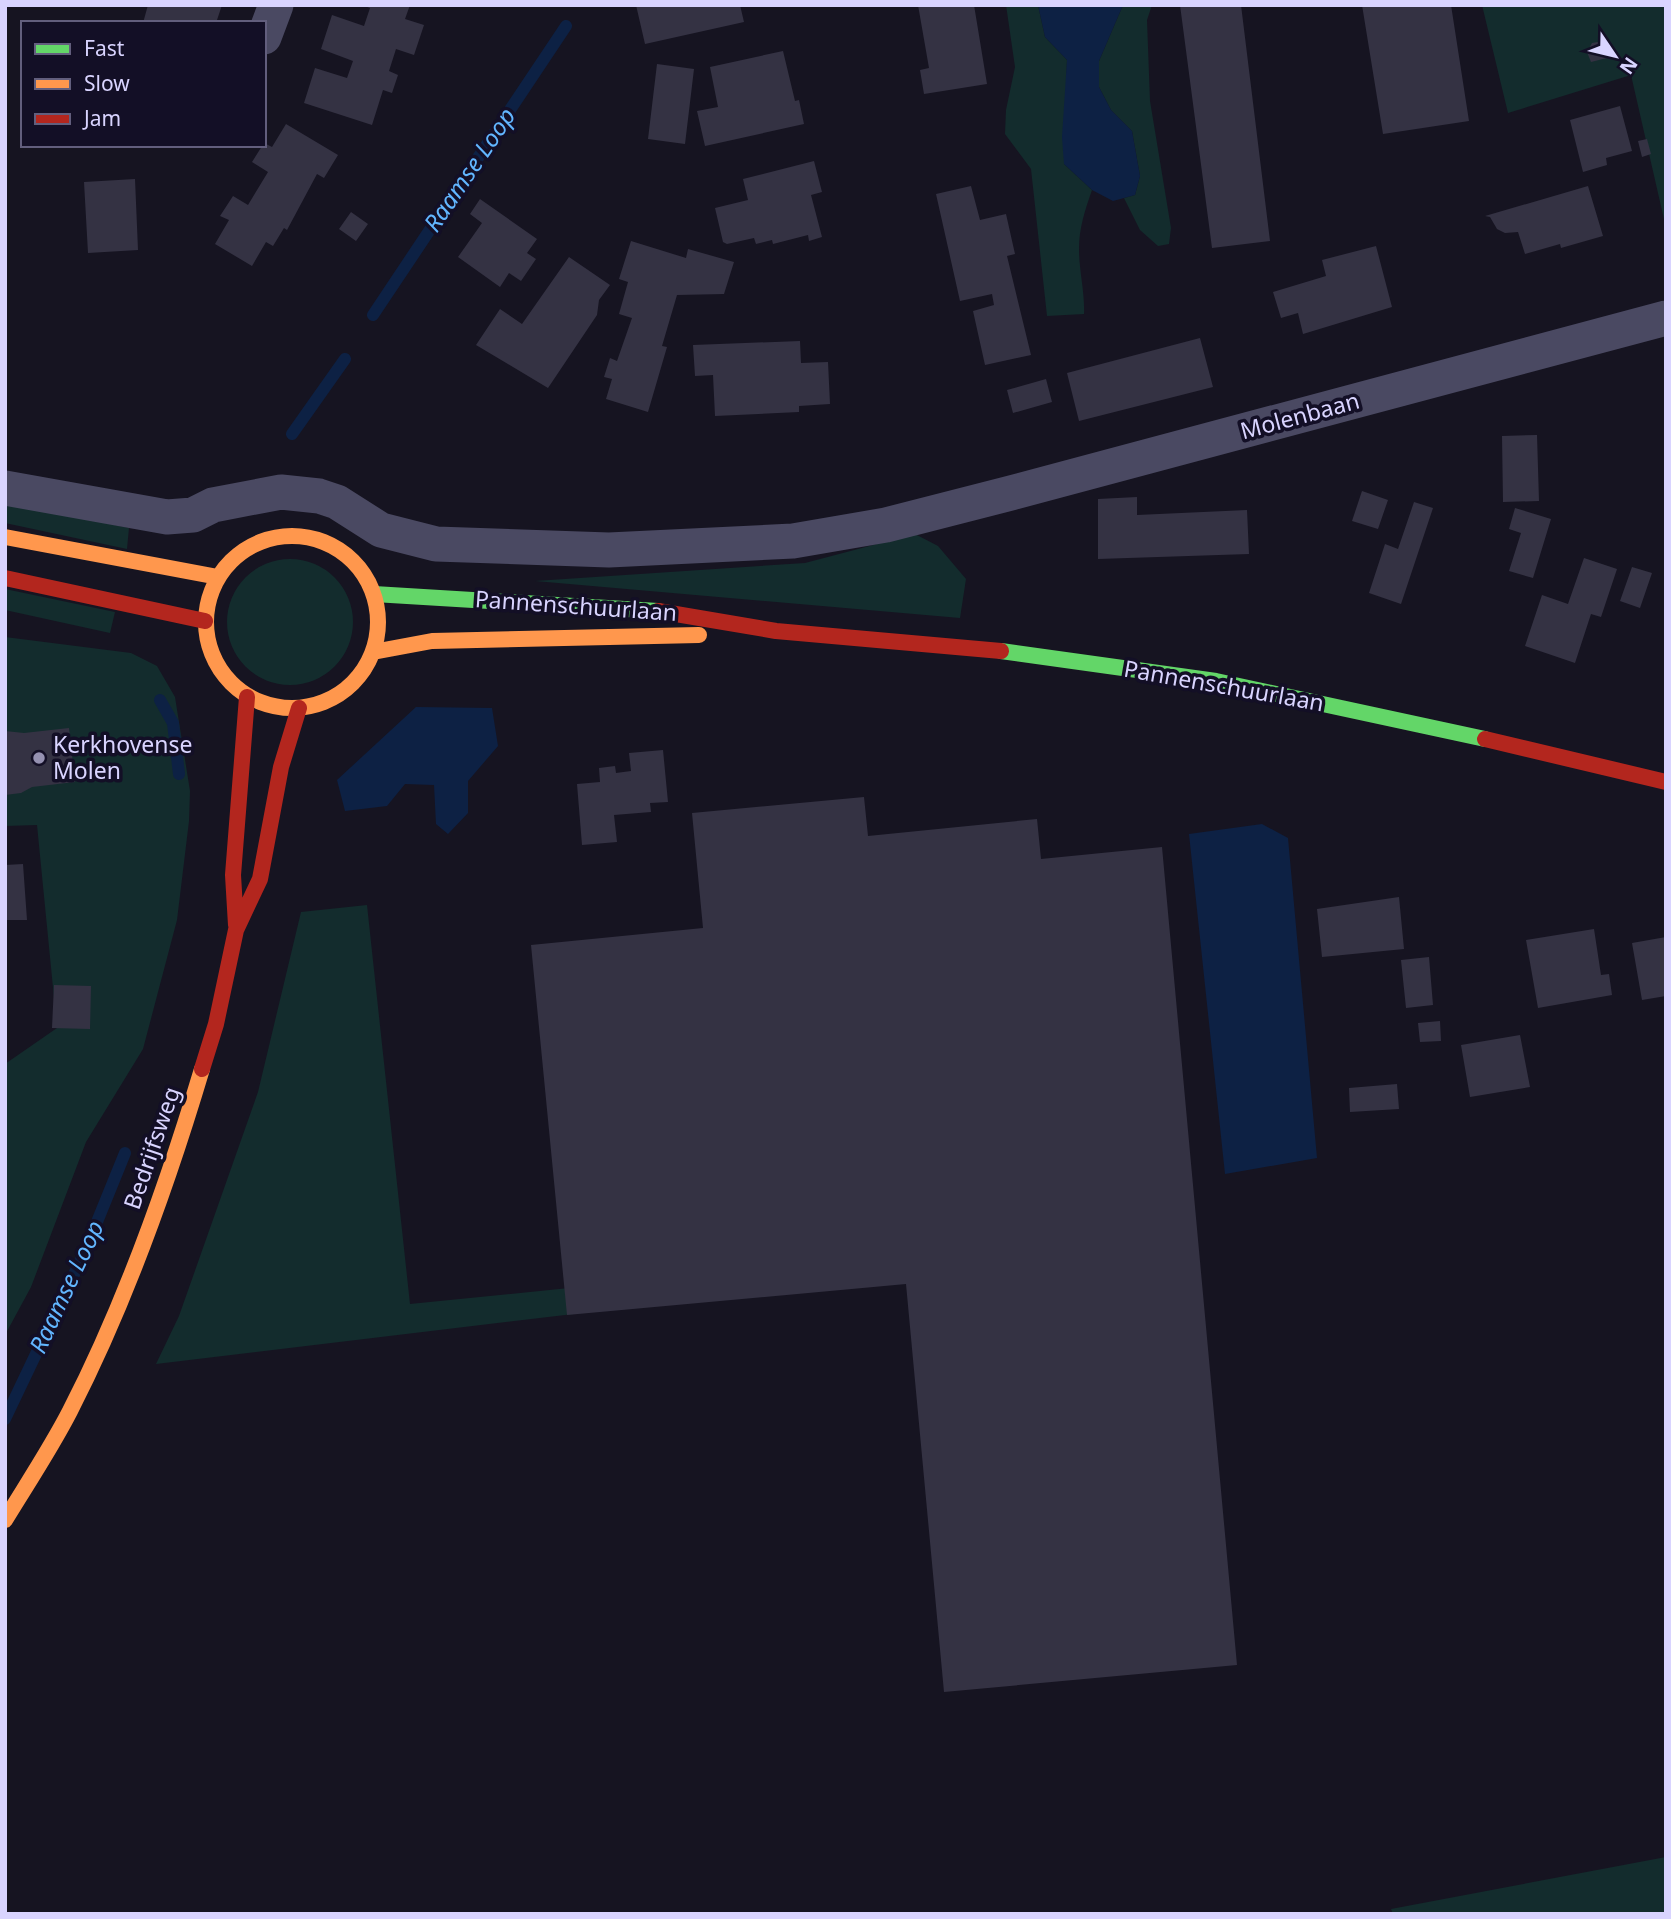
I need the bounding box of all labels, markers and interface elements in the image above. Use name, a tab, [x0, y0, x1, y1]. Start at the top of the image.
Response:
legend	[21, 21, 266, 147]
north arrow	[1580, 21, 1650, 91]
text: Fast	[84, 34, 125, 62]
text: N	[1614, 52, 1644, 80]
text: Slow	[84, 69, 130, 97]
water label: Raamse Loop	[415, 101, 522, 238]
text: Jam	[82, 104, 121, 132]
street label: Molenbaan	[1237, 384, 1363, 446]
street label: Pannenschuurlaan	[474, 582, 678, 628]
street label: Pannenschuurlaan	[1122, 652, 1327, 718]
place label: Kerkhovense Molen	[53, 728, 193, 786]
marker: Kerkhovense Molen	[31, 750, 47, 766]
street label: Bedrijfsweg	[115, 1082, 187, 1213]
water label: Raamse Loop	[20, 1215, 111, 1358]

